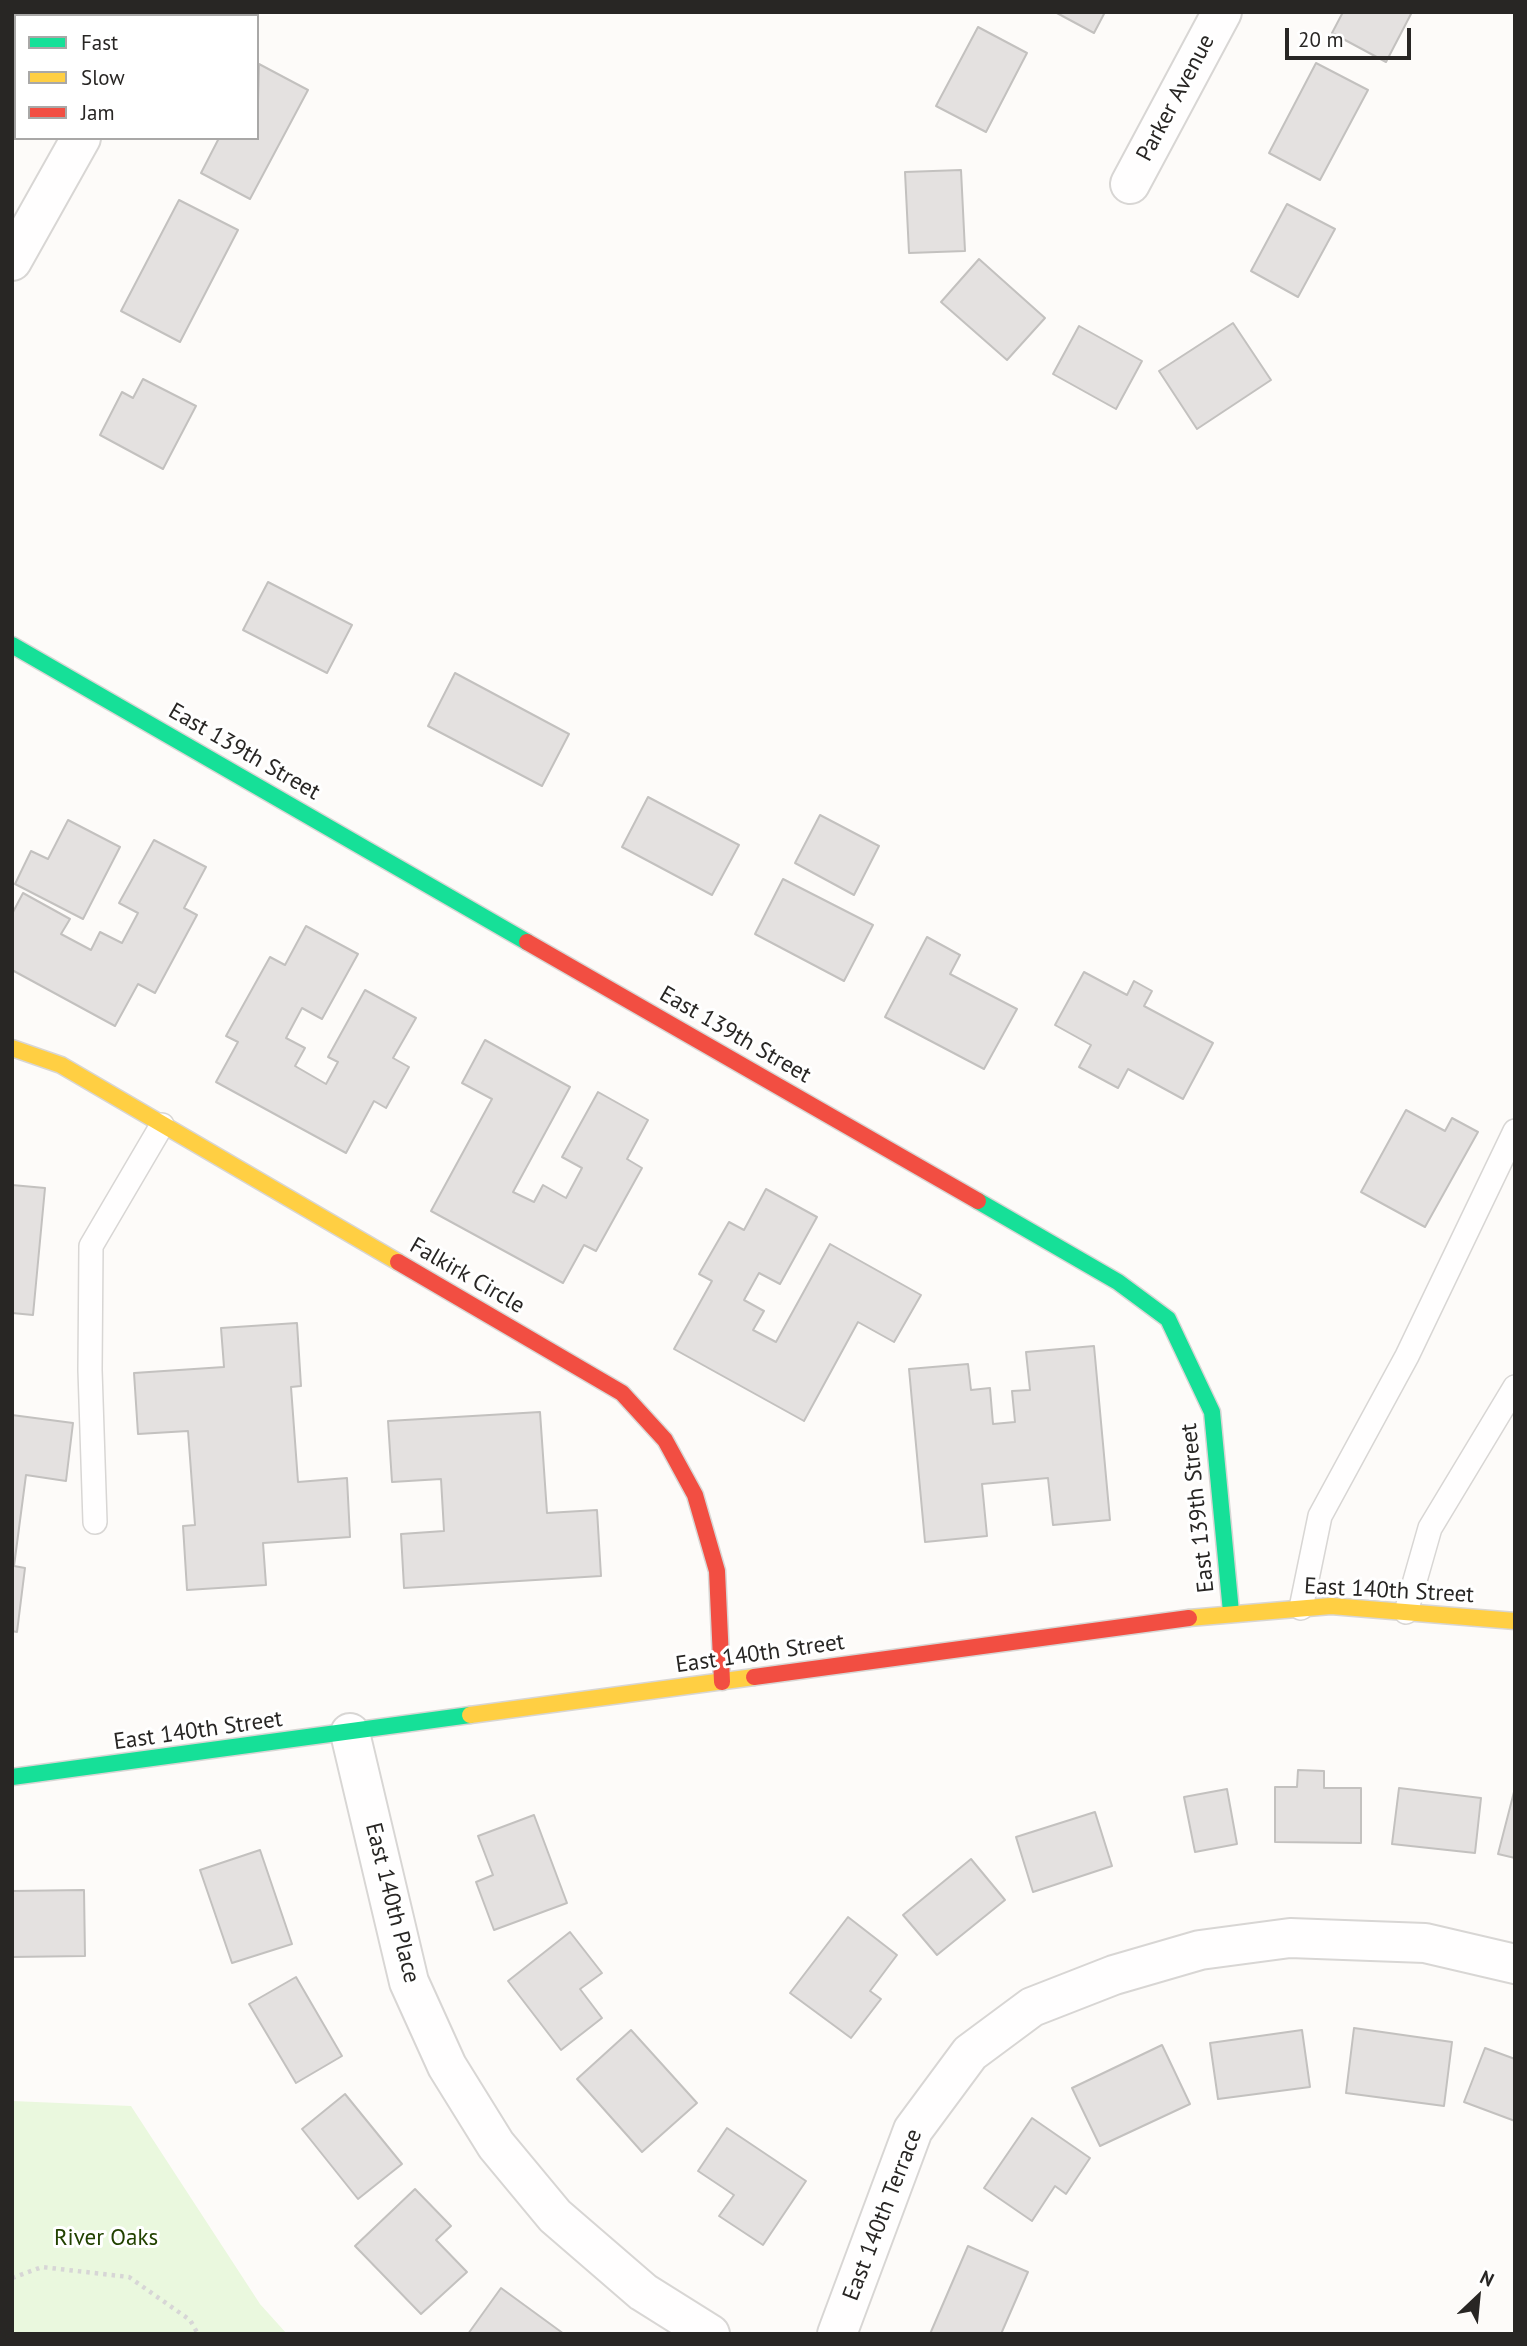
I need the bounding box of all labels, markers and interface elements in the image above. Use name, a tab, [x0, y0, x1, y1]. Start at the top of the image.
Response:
legend	[14, 14, 259, 140]
scale bar	[1289, 14, 1415, 58]
text: 20 m	[1298, 26, 1344, 53]
text: Fast	[81, 29, 118, 56]
street label: Parker Avenue	[1131, 30, 1221, 166]
text: Slow	[81, 64, 125, 91]
text: Jam	[81, 99, 115, 126]
street label: East 139th Street	[163, 697, 325, 807]
street label: East 139th Street	[654, 980, 816, 1090]
street label: Falkirk Circle	[405, 1232, 529, 1320]
street label: East 139th Street	[1175, 1422, 1221, 1594]
street label: East 140th Street	[1303, 1573, 1475, 1609]
street label: East 140th Street	[674, 1628, 846, 1680]
street label: East 140th Street	[112, 1705, 284, 1757]
street label: East 140th Place	[359, 1820, 425, 1986]
street label: East 140th Terrace	[838, 2125, 928, 2305]
park label: River Oaks	[54, 2224, 158, 2252]
north arrow	[1443, 2262, 1513, 2332]
text: N	[1476, 2265, 1498, 2292]

